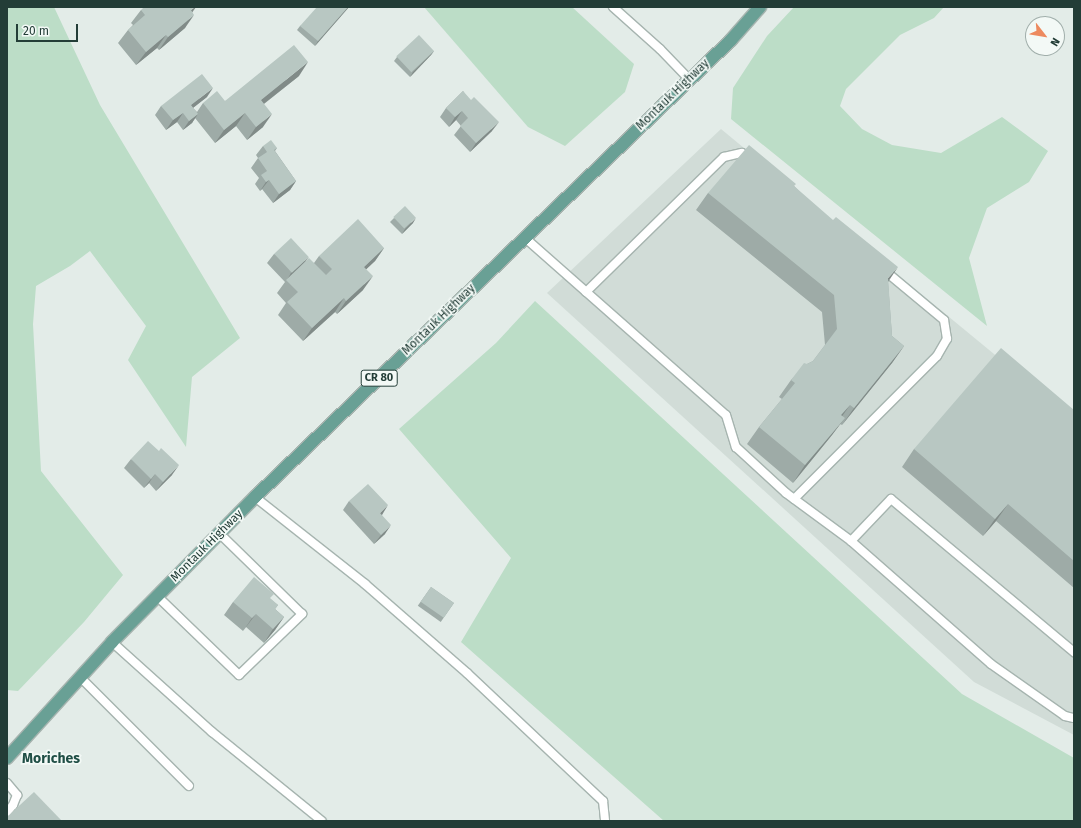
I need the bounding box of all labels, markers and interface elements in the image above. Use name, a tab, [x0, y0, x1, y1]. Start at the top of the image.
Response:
scale bar	[18, 16, 80, 42]
north arrow	[1025, 16, 1065, 56]
text: 20 m	[23, 24, 49, 38]
text: N	[1047, 35, 1062, 48]
street label: Montauk Highway	[633, 56, 713, 134]
street label: Montauk Highway	[399, 281, 479, 359]
road number: CR 80	[360, 369, 398, 387]
street label: Montauk Highway	[168, 507, 246, 585]
district label: Moriches	[22, 751, 80, 767]

